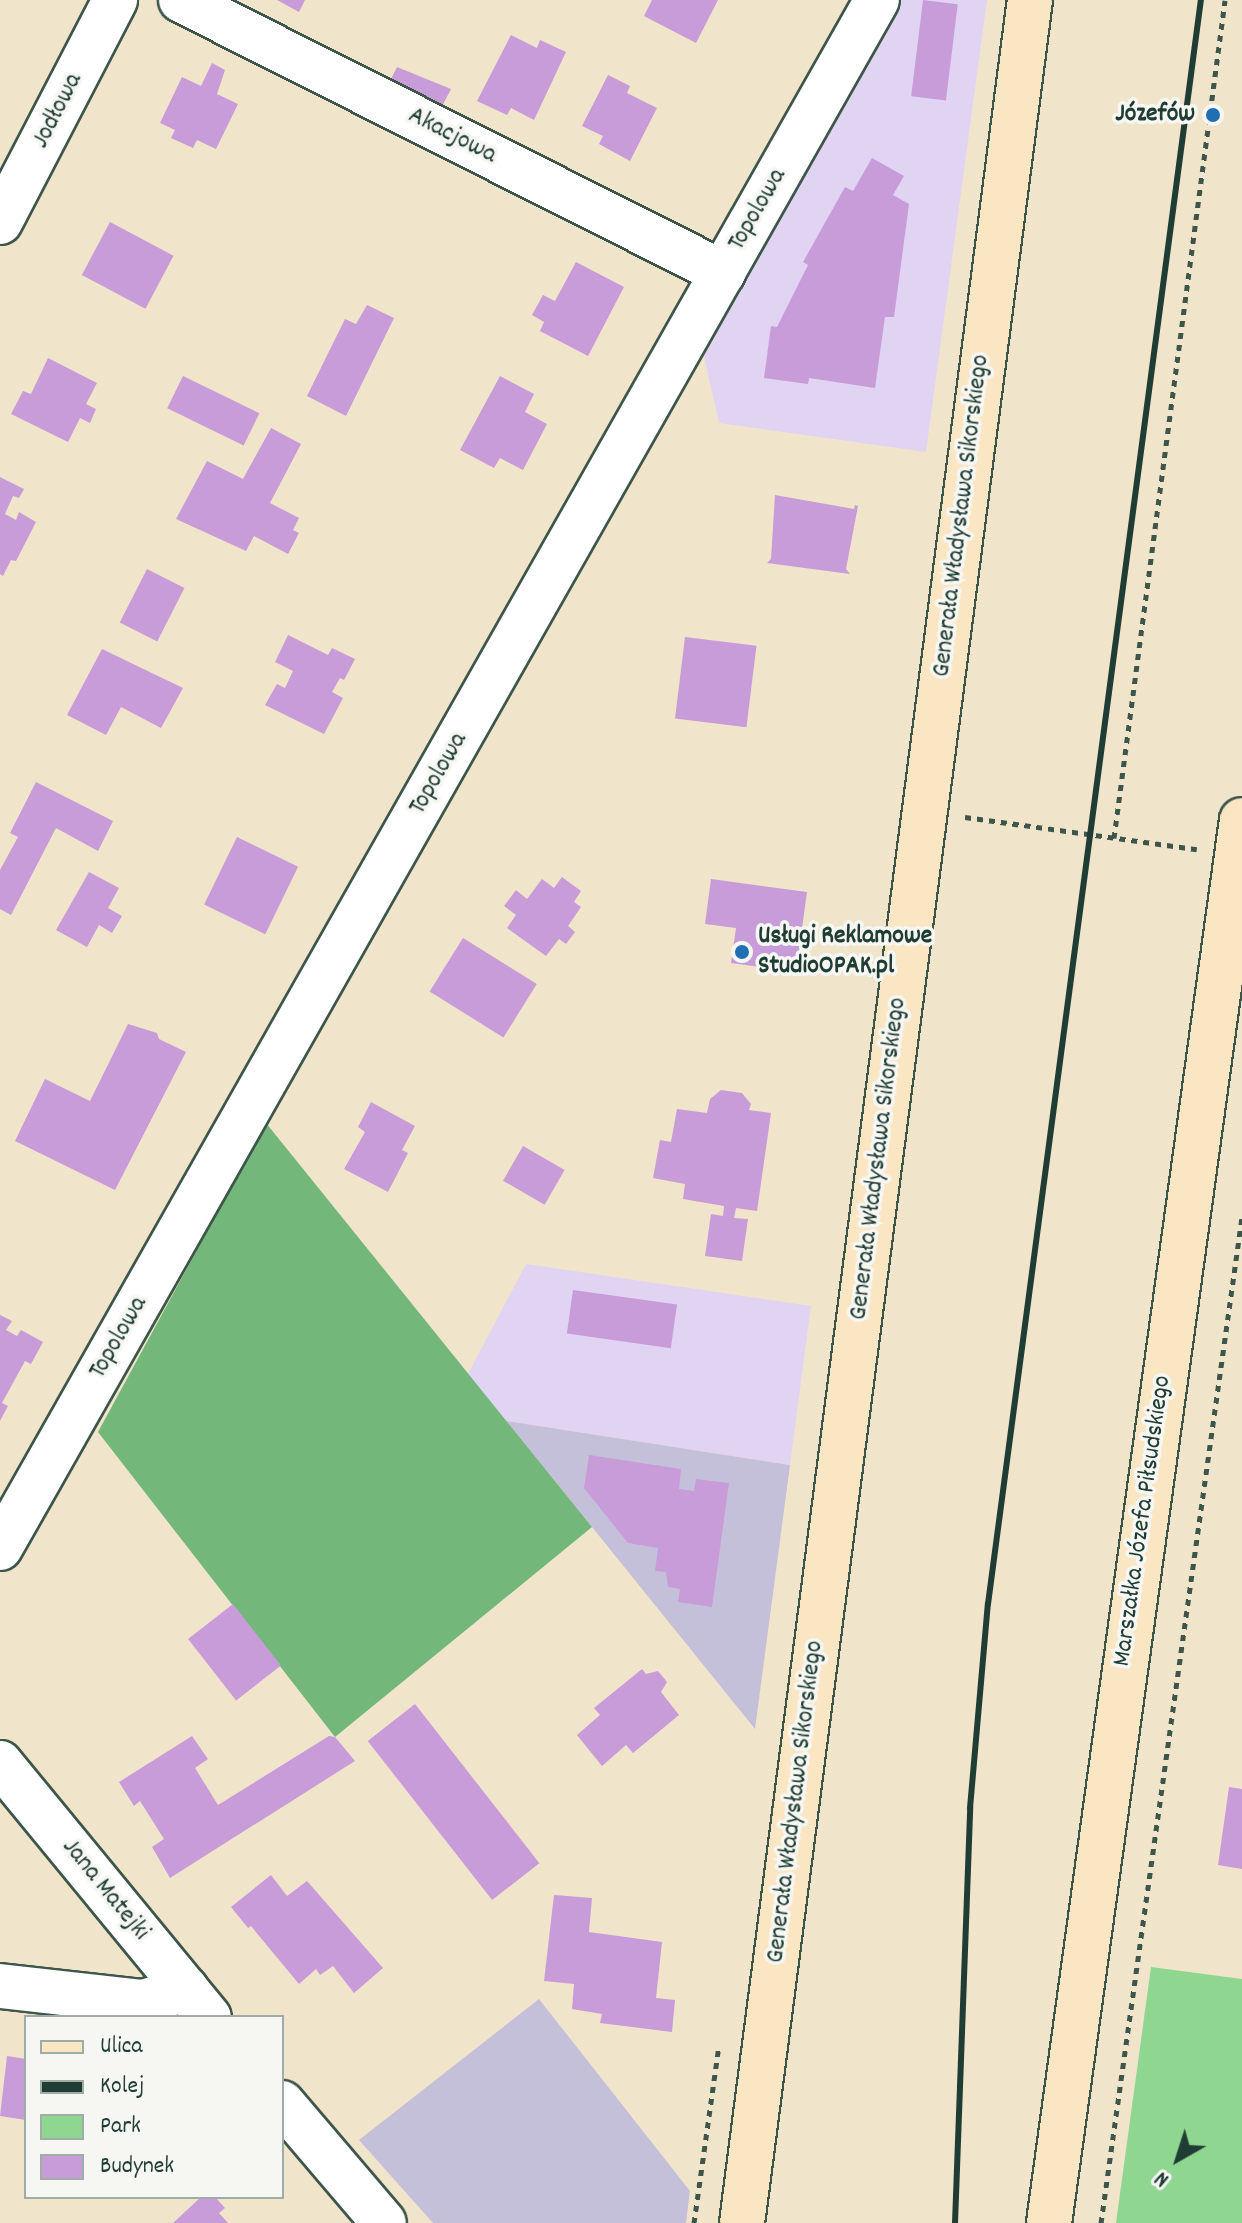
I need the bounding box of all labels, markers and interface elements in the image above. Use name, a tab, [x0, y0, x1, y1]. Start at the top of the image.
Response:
street label: Jodłowa	[26, 68, 90, 154]
place label: Józefów	[1115, 99, 1195, 131]
street label: Akacjowa	[403, 101, 501, 171]
marker: Józefów	[1202, 104, 1224, 126]
street label: Topolowa	[722, 163, 794, 257]
street label: Generała Władysława Sikorskiego	[927, 353, 997, 679]
street label: Topolowa	[403, 727, 475, 821]
place label: Usługi Reklamowe StudioOPAK.pl	[758, 921, 932, 982]
marker: Usługi Reklamowe StudioOPAK.pl	[733, 943, 751, 961]
street label: Generała Władysława Sikorskiego	[844, 996, 914, 1322]
street label: Topolowa	[83, 1291, 155, 1385]
street label: Marszałka Józefa Piłsudskiego	[1107, 1374, 1179, 1668]
street label: Generała Władysława Sikorskiego	[761, 1639, 831, 1965]
street label: Jana Matejki	[54, 1833, 156, 1947]
legend	[24, 2015, 284, 2199]
text: Ulica	[100, 2030, 143, 2064]
text: Kolej	[100, 2070, 144, 2104]
text: Park	[100, 2110, 141, 2144]
north arrow	[1138, 2119, 1218, 2199]
text: Budynek	[100, 2150, 174, 2184]
text: N	[1149, 2163, 1177, 2194]

